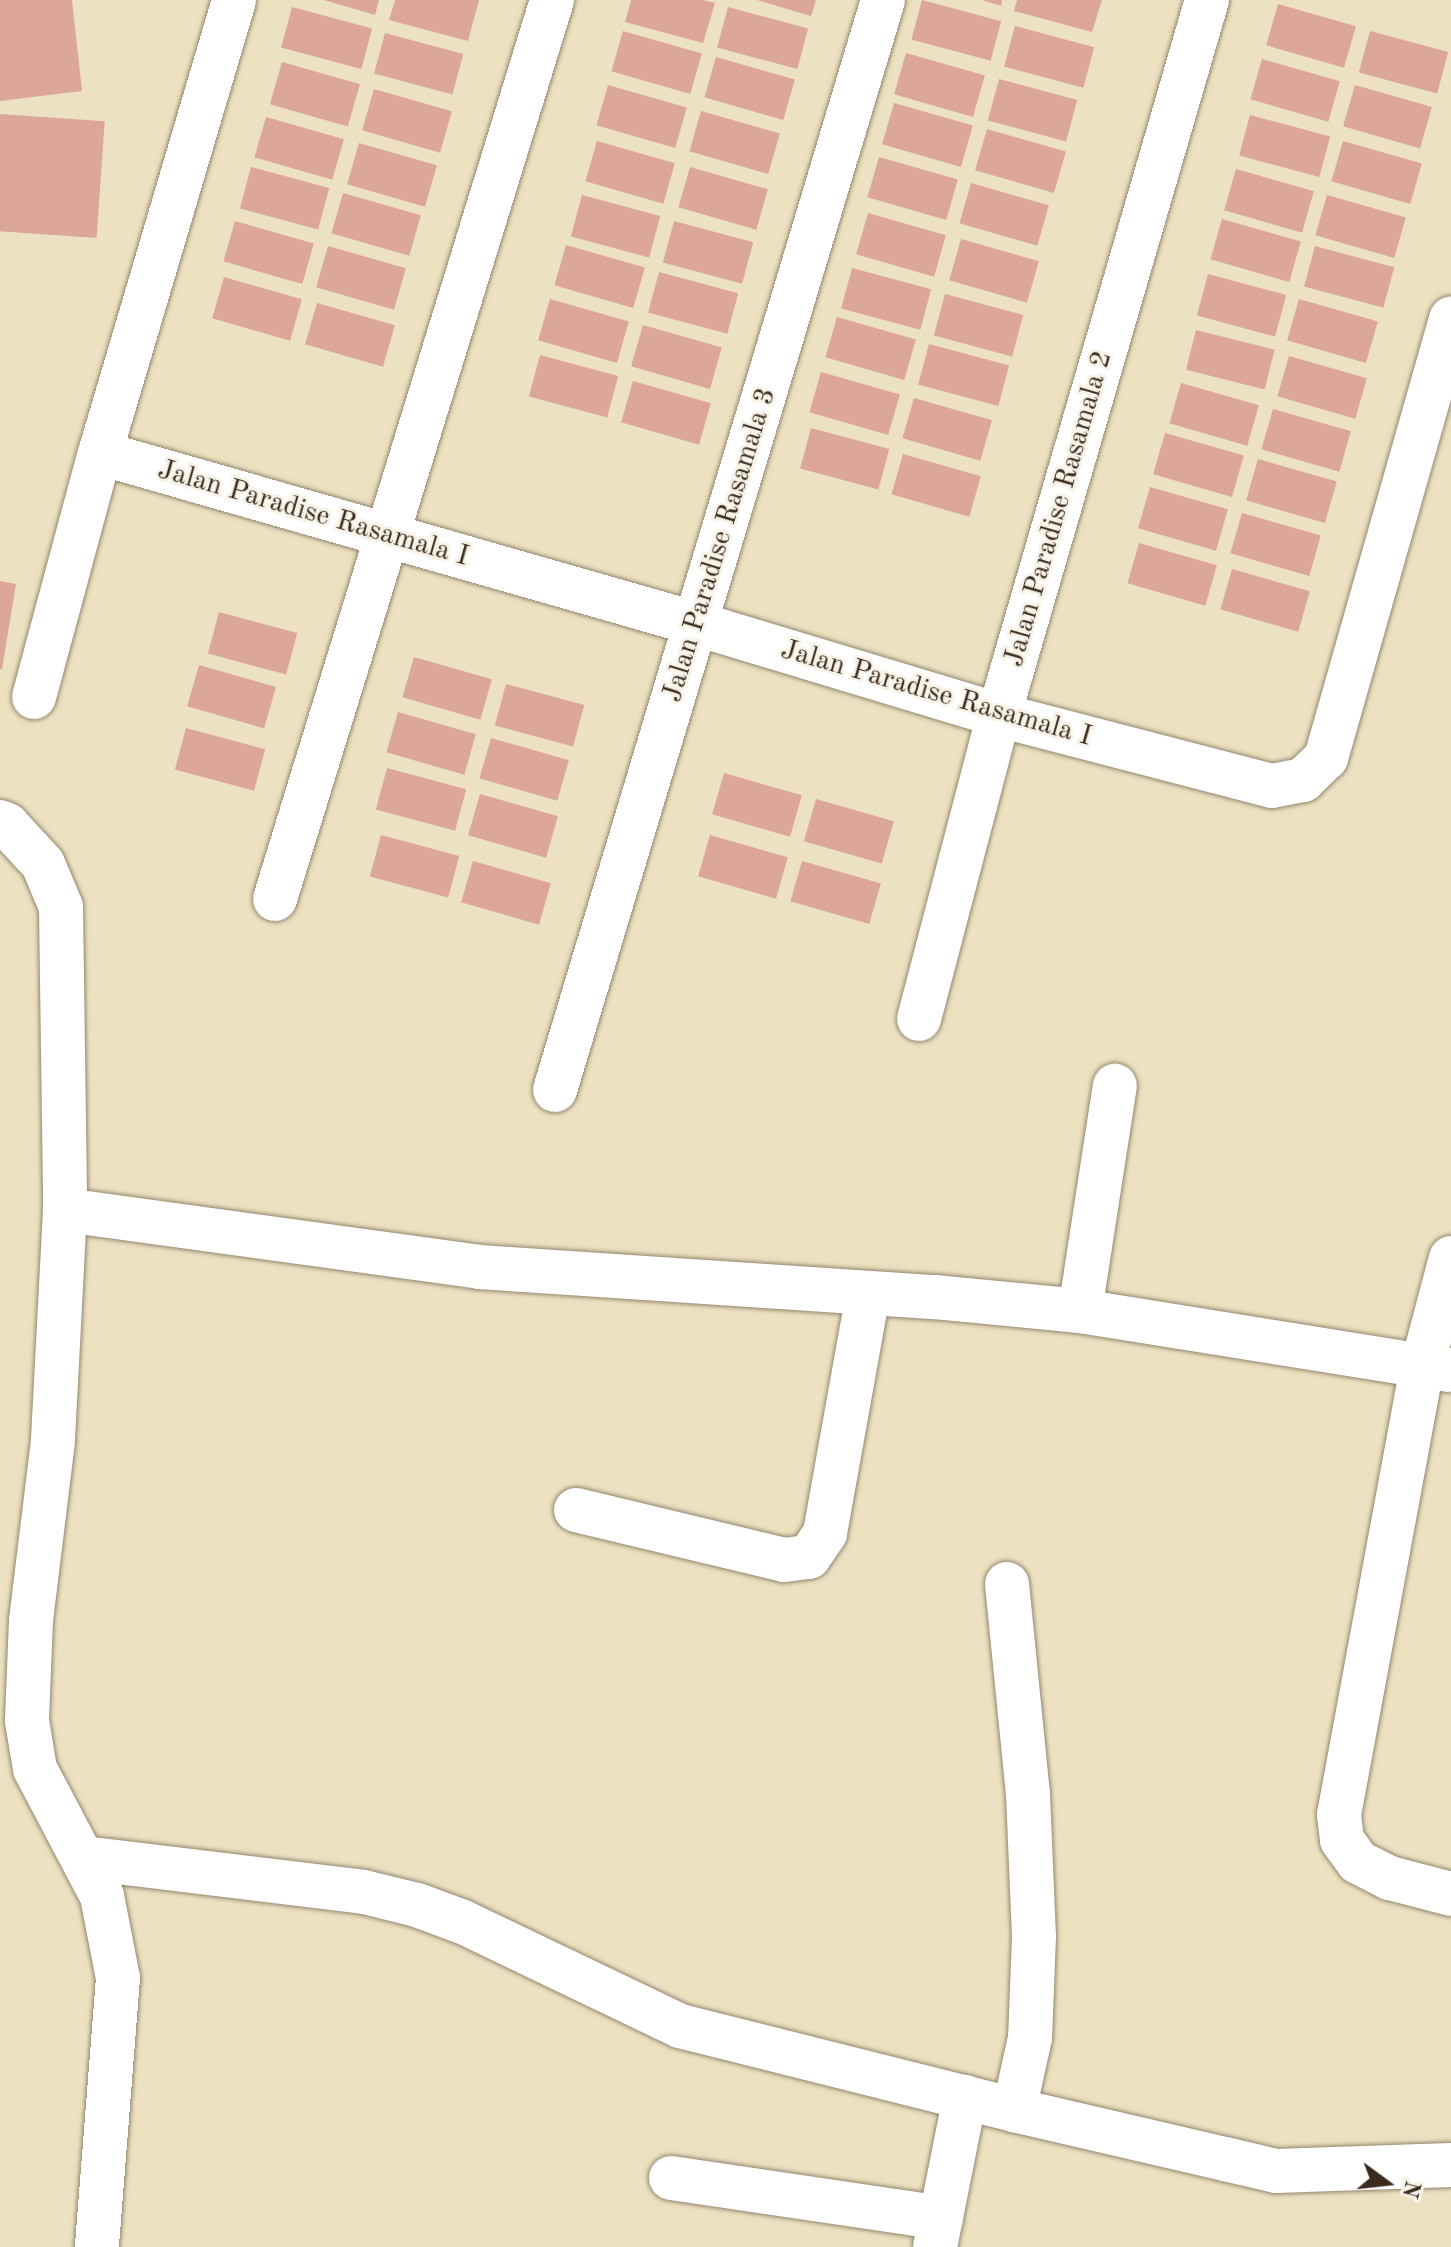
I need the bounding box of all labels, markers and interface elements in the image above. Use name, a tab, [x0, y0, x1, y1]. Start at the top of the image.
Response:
street label: Jalan Paradise Rasamala 2	[998, 347, 1120, 671]
street label: Jalan Paradise Rasamala 3	[656, 384, 784, 706]
street label: Jalan Paradise Rasamala I	[154, 454, 472, 574]
street label: Jalan Paradise Rasamala I	[777, 634, 1095, 754]
north arrow	[1347, 2143, 1427, 2223]
text: N	[1397, 2178, 1423, 2200]

